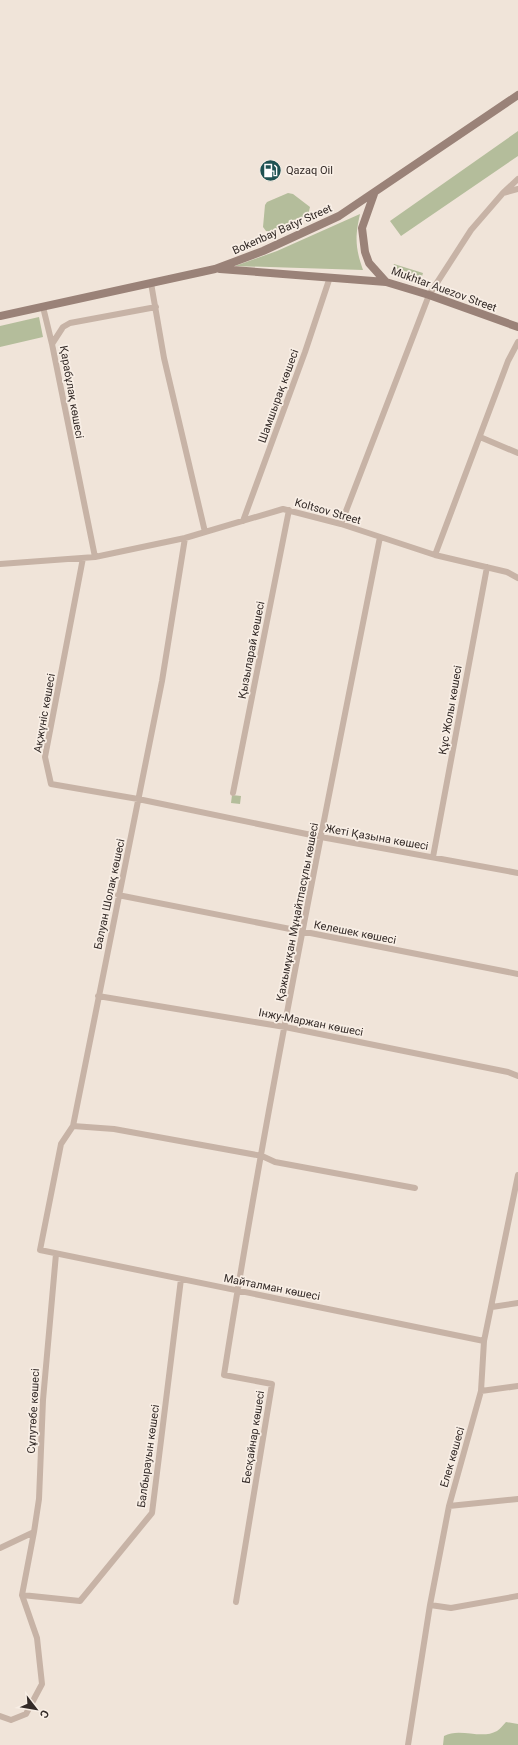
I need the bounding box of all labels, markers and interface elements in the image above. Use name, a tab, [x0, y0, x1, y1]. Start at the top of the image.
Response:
fuel station icon: Qazaq Oil	[257, 157, 283, 183]
place label: Qazaq Oil	[286, 164, 333, 177]
street label: Bokenbay Batyr Street	[230, 201, 334, 257]
street label: Mukhtar Auezov Street	[389, 264, 499, 315]
street label: Қарабұлақ көшесі	[57, 345, 86, 440]
street label: Шамшырақ көшесі	[256, 348, 301, 445]
street label: Koltsov Street	[293, 496, 363, 527]
street label: Қызыларай көшесі	[236, 600, 267, 700]
street label: Құс Жолы көшесі	[436, 664, 465, 756]
street label: Ақжүніс көшесі	[31, 672, 58, 754]
street label: Қажымұқан Мұңайтпасұлы көшесі	[274, 822, 321, 1003]
street label: Жеті Қазына көшесі	[324, 822, 429, 853]
street label: Балуан Шолақ көшесі	[91, 838, 128, 951]
street label: Келешек көшесі	[313, 918, 397, 947]
street label: Інжу-Маржан көшесі	[257, 1006, 364, 1039]
street label: Майталман көшесі	[223, 1272, 321, 1303]
street label: Сұлутөбе көшесі	[25, 1368, 42, 1454]
street label: Бесқайнар көшесі	[240, 1390, 267, 1484]
street label: Балбырауын көшесі	[135, 1404, 162, 1509]
street label: Елек көшесі	[438, 1425, 467, 1489]
north arrow	[16, 1689, 56, 1729]
text: С	[37, 1707, 52, 1720]

